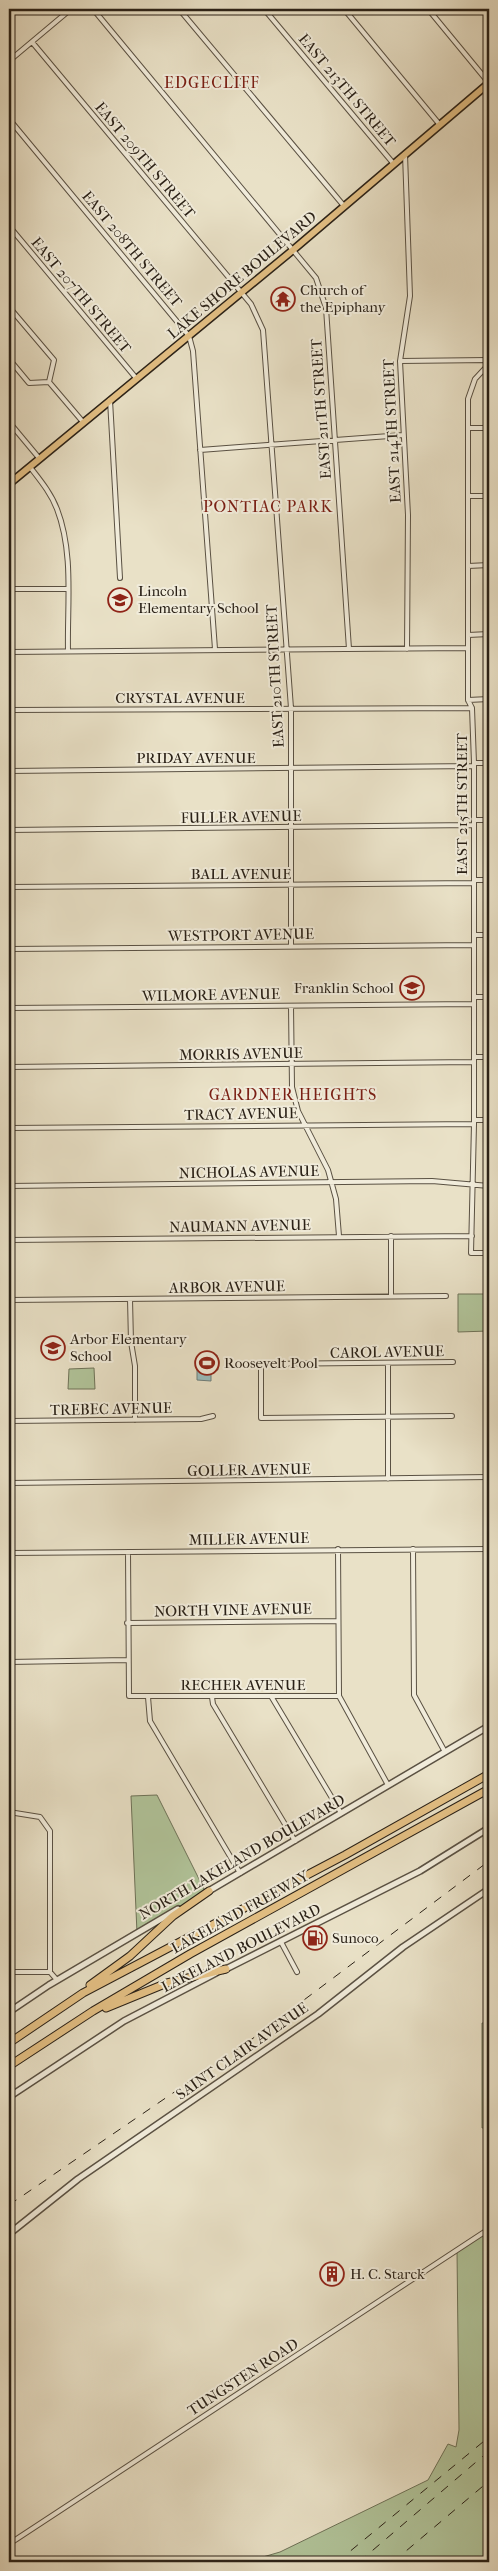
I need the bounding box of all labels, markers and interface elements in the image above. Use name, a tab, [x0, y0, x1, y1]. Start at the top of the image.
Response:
street label: EAST 213TH STREET	[295, 30, 400, 151]
district label: EDGECLIFF	[164, 73, 260, 92]
street label: EAST 209TH STREET	[91, 98, 199, 222]
street label: EAST 208TH STREET	[78, 187, 186, 311]
street label: LAKE SHORE BOULEVARD	[164, 207, 320, 343]
street label: EAST 207TH STREET	[27, 233, 135, 357]
place label: Church of the Epiphany	[300, 281, 387, 316]
temple icon: Church of the Epiphany	[270, 286, 296, 312]
street label: EAST 211TH STREET	[307, 337, 335, 480]
street label: EAST 214TH STREET	[379, 358, 405, 503]
district label: PONTIAC PARK	[203, 497, 333, 516]
place label: Lincoln Elementary School	[138, 582, 259, 617]
school or university icon: Lincoln Elementary School	[107, 587, 133, 613]
street label: EAST 210TH STREET	[262, 603, 288, 748]
street label: CRYSTAL AVENUE	[115, 689, 245, 707]
street label: EAST 215TH STREET	[453, 732, 471, 875]
street label: PRIDAY AVENUE	[136, 749, 256, 767]
street label: FULLER AVENUE	[180, 807, 302, 827]
street label: BALL AVENUE	[191, 865, 291, 883]
street label: WESTPORT AVENUE	[167, 925, 314, 945]
school or university icon: Franklin School	[399, 975, 425, 1001]
place label: Franklin School	[294, 979, 394, 997]
street label: WILMORE AVENUE	[141, 985, 280, 1005]
street label: MORRIS AVENUE	[179, 1044, 303, 1064]
district label: GARDNER HEIGHTS	[209, 1085, 377, 1104]
street label: TRACY AVENUE	[184, 1104, 298, 1124]
street label: NICHOLAS AVENUE	[179, 1162, 319, 1182]
street label: NAUMANN AVENUE	[169, 1216, 311, 1236]
street label: ARBOR AVENUE	[168, 1277, 285, 1297]
place label: Arbor Elementary School	[69, 1330, 188, 1365]
school or university icon: Arbor Elementary School	[40, 1335, 66, 1361]
street label: CAROL AVENUE	[330, 1342, 444, 1362]
sports icon: Roosevelt Pool	[194, 1350, 220, 1376]
place label: Roosevelt Pool	[224, 1354, 318, 1372]
street label: TREBEC AVENUE	[50, 1399, 172, 1419]
street label: GOLLER AVENUE	[187, 1460, 311, 1480]
street label: MILLER AVENUE	[188, 1529, 310, 1549]
street label: NORTH VINE AVENUE	[154, 1600, 312, 1620]
street label: RECHER AVENUE	[180, 1676, 306, 1694]
street label: NORTH LAKELAND BOULEVARD	[136, 1790, 348, 1924]
street label: LAKELAND FREEWAY	[168, 1866, 313, 1957]
street label: LAKELAND BOULEVARD	[158, 1900, 324, 1996]
fuel station icon: Sunoco	[302, 1925, 328, 1951]
place label: Sunoco	[332, 1929, 379, 1947]
street label: SAINT CLAIR AVENUE	[173, 1999, 311, 2103]
building icon: H. C. Starck	[319, 2261, 345, 2287]
place label: H. C. Starck	[350, 2265, 425, 2283]
street label: TUNGSTEN ROAD	[184, 2334, 302, 2420]

